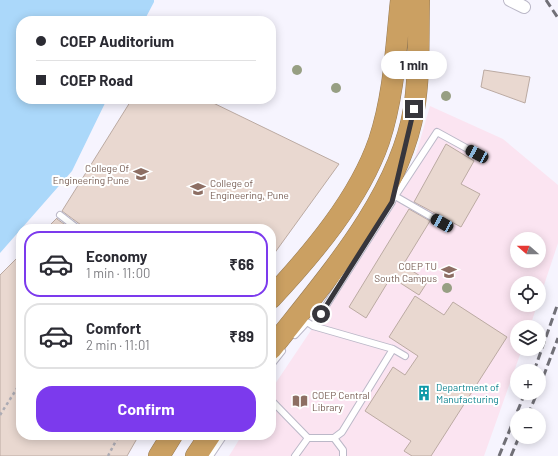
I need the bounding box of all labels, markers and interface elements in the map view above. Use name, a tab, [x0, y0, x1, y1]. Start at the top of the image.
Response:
text: COEP Auditorium	[60, 32, 174, 50]
callout: 1 min	[381, 51, 447, 79]
text: 1 min	[400, 57, 428, 73]
text: COEP Road	[60, 71, 133, 89]
route end	[405, 100, 423, 118]
car	[464, 143, 490, 165]
place label: College Of Engineering Pune	[53, 162, 129, 186]
school or university icon: College Of Engineering Pune	[132, 165, 150, 183]
place label: College of Engineering, Pune	[210, 177, 289, 201]
school or university icon: College of Engineering, Pune	[189, 180, 207, 198]
car	[429, 212, 455, 234]
north arrow	[510, 232, 546, 268]
map controls	[510, 232, 546, 444]
icon: car	[38, 246, 74, 282]
text: Economy	[86, 247, 147, 265]
text: ₹66	[229, 255, 254, 273]
place label: COEP TU South Campus	[374, 260, 437, 284]
school or university icon: COEP TU South Campus	[440, 263, 458, 281]
text: 1 min · 11:00	[86, 265, 150, 281]
button: locate	[510, 276, 546, 312]
route start	[312, 305, 330, 323]
icon: car	[38, 318, 74, 354]
text: Comfort	[86, 319, 141, 337]
button: layers	[510, 320, 546, 356]
text: ₹89	[229, 327, 254, 345]
text: 2 min · 11:01	[86, 337, 150, 353]
button: +	[510, 364, 546, 400]
place label: Department of Manufacturing	[436, 381, 500, 405]
building icon: Department of Manufacturing	[415, 384, 433, 402]
button: Confirm	[36, 386, 256, 432]
place label: COEP Central Library	[312, 389, 370, 413]
library icon: COEP Central Library	[291, 392, 309, 410]
button: −	[510, 408, 546, 444]

